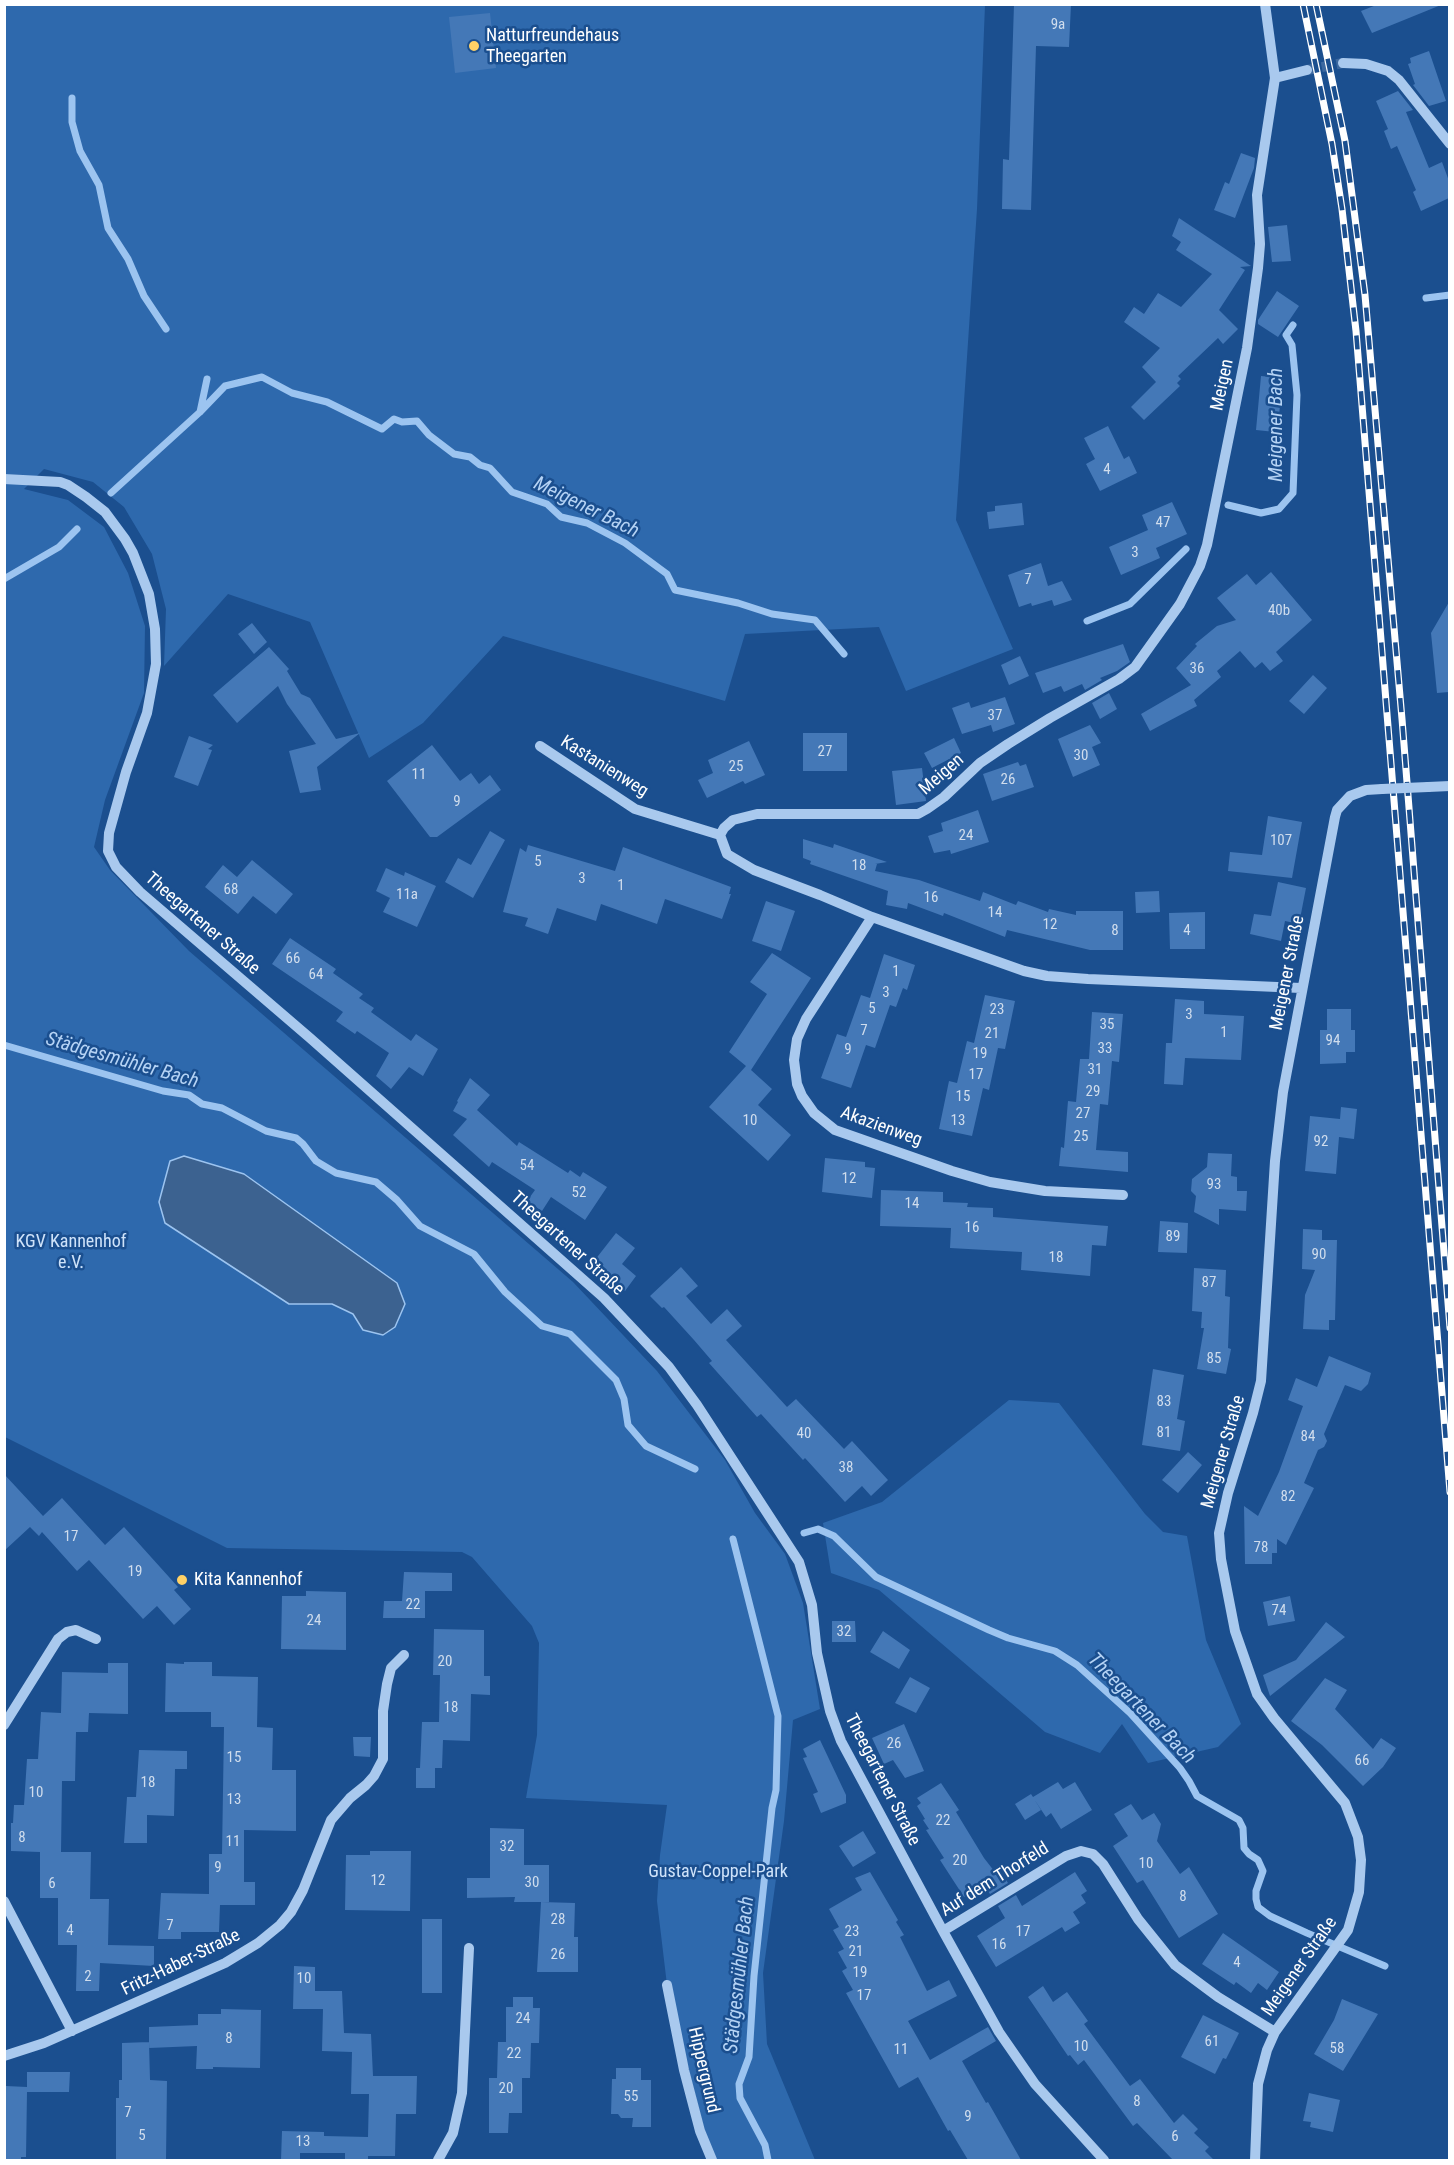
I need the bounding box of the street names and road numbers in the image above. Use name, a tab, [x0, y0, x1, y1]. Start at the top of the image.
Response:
street label: Meigen	[1207, 357, 1239, 413]
street label: Kastanienweg	[556, 731, 652, 803]
street label: Meigen	[915, 750, 969, 800]
street label: Theegartener Straße	[140, 868, 264, 980]
street label: Meigener Straße	[1266, 914, 1310, 1032]
street label: Akazienweg	[837, 1102, 925, 1152]
street label: Theegartener Straße	[506, 1187, 628, 1301]
street label: Meigener Straße	[1198, 1393, 1250, 1511]
street label: Theegartener Straße	[839, 1710, 925, 1850]
street label: Auf dem Thorfeld	[937, 1838, 1053, 1922]
street label: Meigener Straße	[1258, 1913, 1342, 2021]
street label: Fritz-Haber-Straße	[118, 1925, 244, 2001]
street label: Hippergrund	[683, 2025, 723, 2115]

